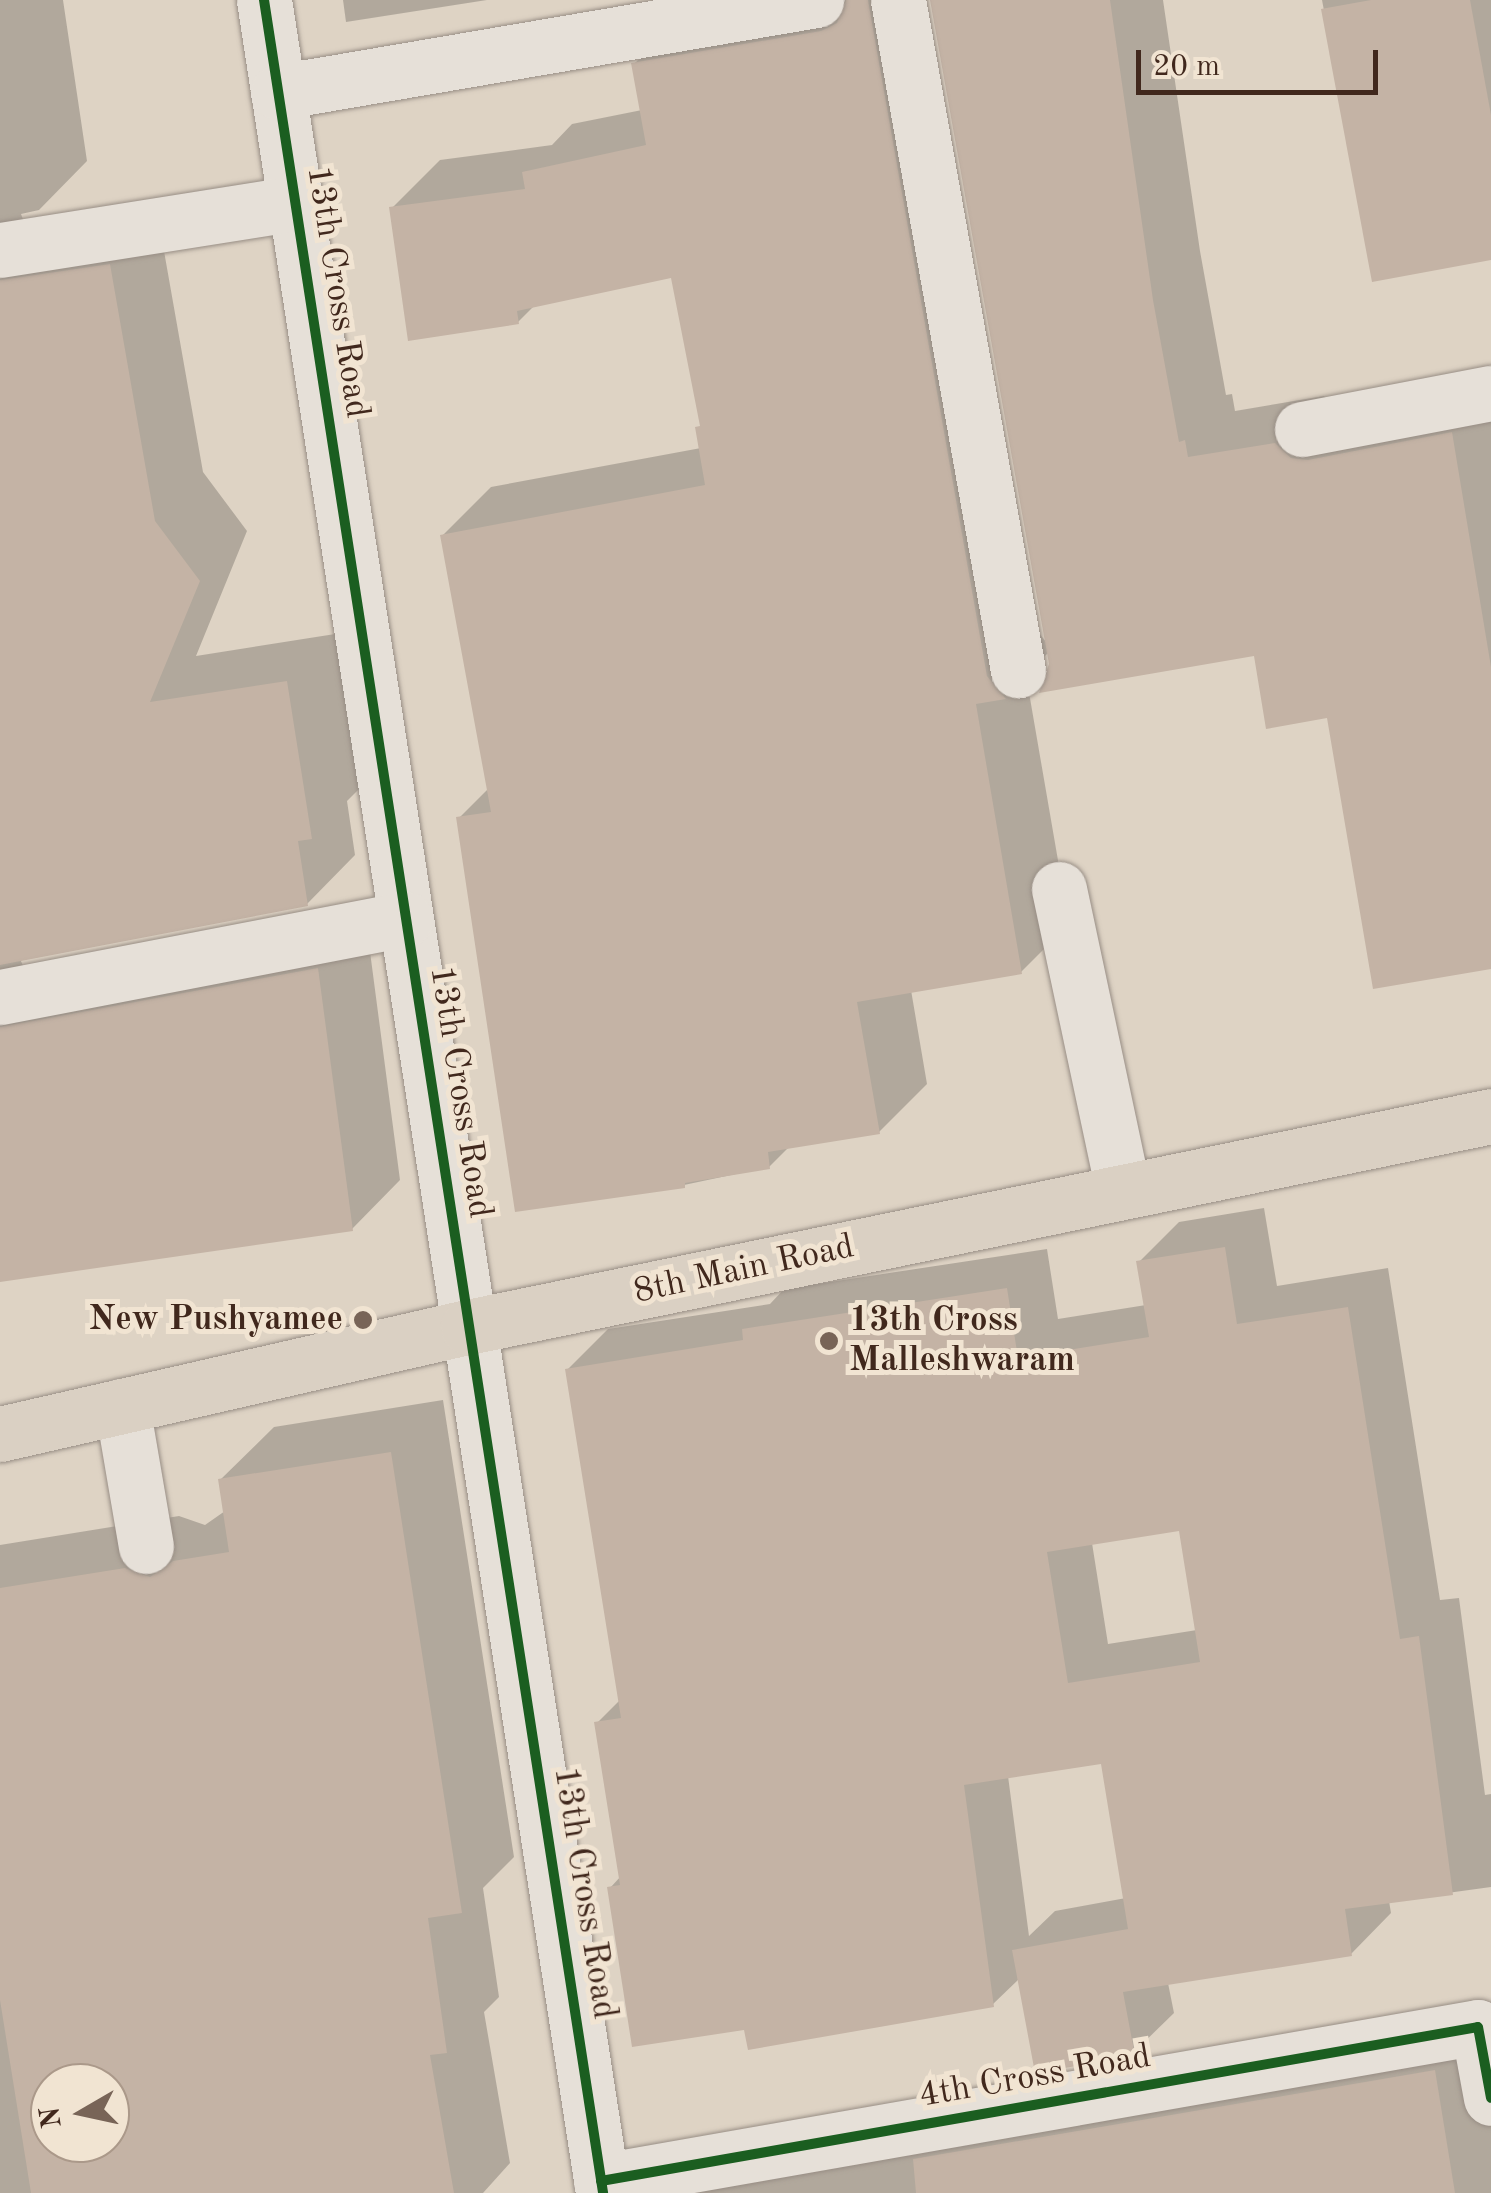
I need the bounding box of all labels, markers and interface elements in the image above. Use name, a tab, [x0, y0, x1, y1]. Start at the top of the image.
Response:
scale bar	[1141, 30, 1384, 92]
text: 20 m	[1153, 52, 1220, 82]
street label: 13th Cross Road	[296, 163, 378, 421]
street label: 13th Cross Road	[419, 963, 501, 1221]
street label: 8th Main Road	[630, 1226, 858, 1314]
place label: New Pushyamee	[88, 1299, 343, 1341]
place label: 13th Cross Malleshwaram	[849, 1300, 1075, 1382]
marker: New Pushyamee	[352, 1309, 374, 1331]
marker: 13th Cross Malleshwaram	[818, 1330, 840, 1352]
street label: 13th Cross Road	[543, 1764, 625, 2022]
street label: 4th Cross Road	[916, 2036, 1154, 2118]
north arrow	[30, 2063, 130, 2163]
text: N	[37, 2105, 68, 2130]

